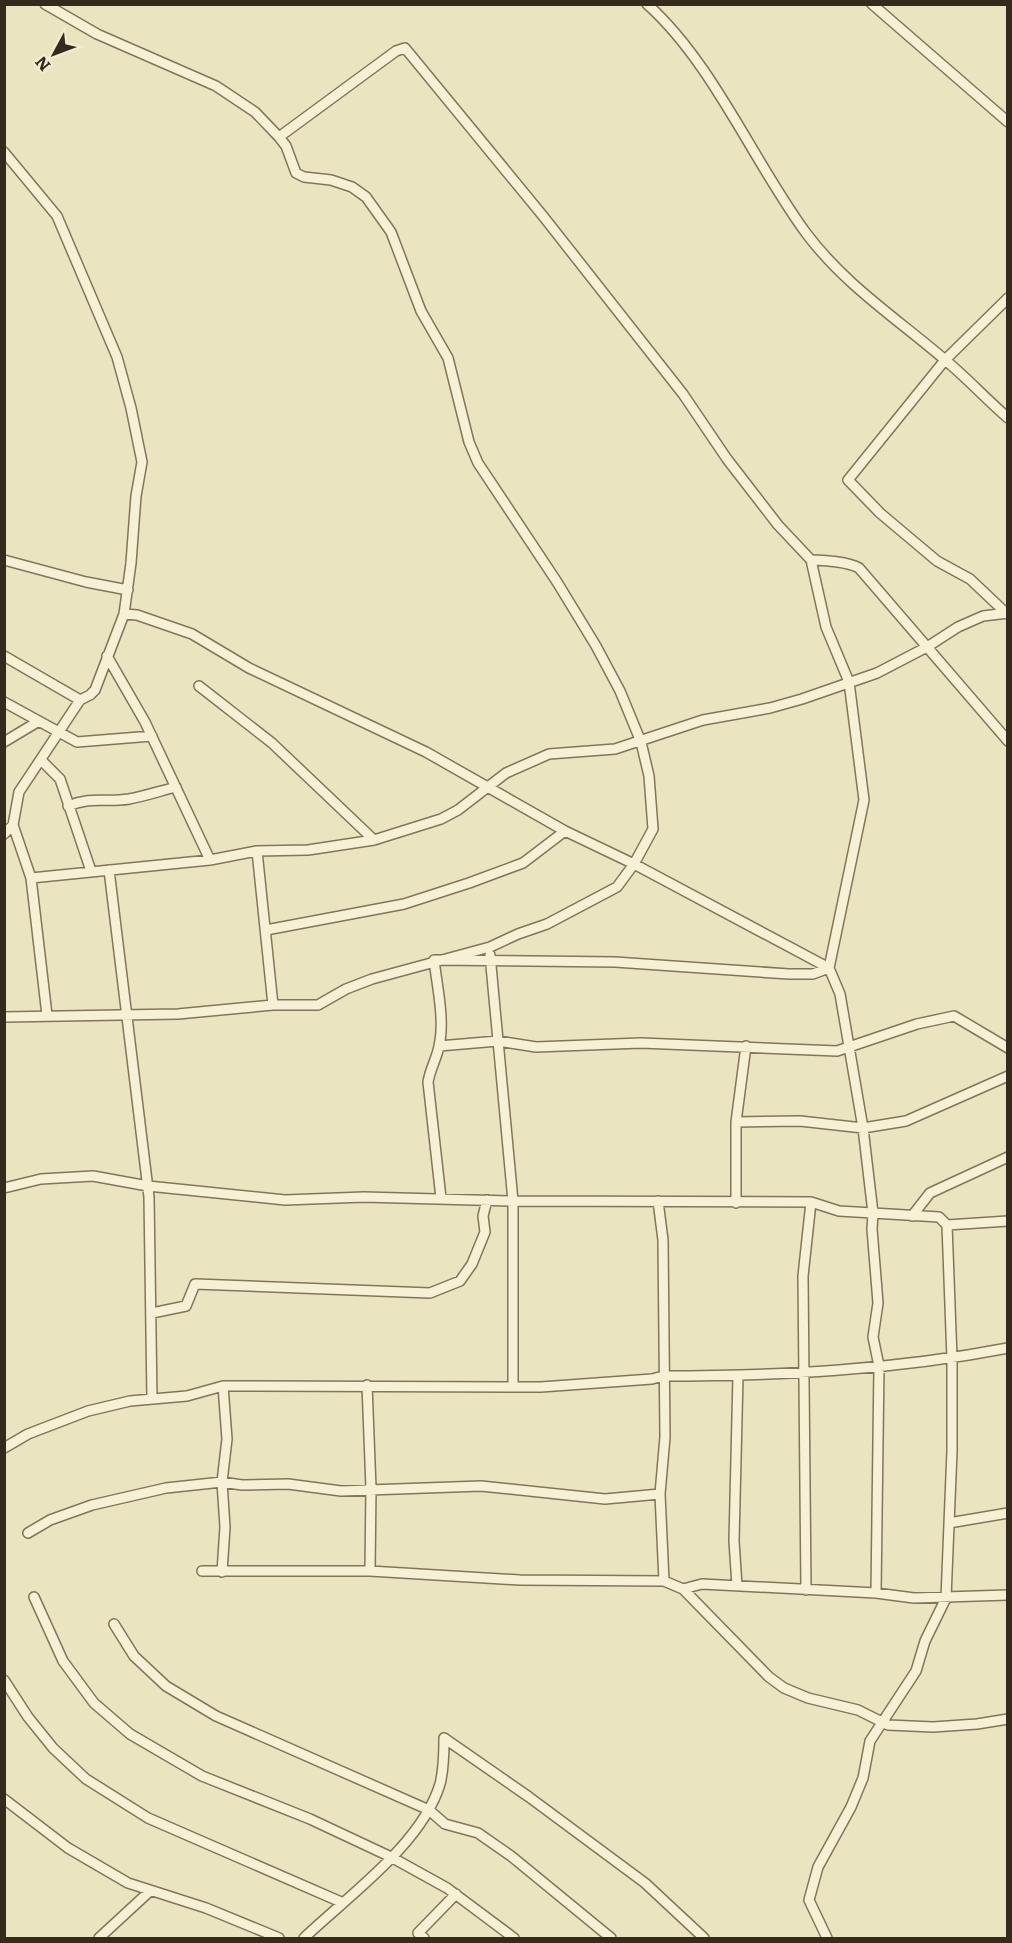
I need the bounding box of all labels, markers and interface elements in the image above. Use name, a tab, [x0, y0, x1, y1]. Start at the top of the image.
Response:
north arrow	[24, 24, 84, 84]
text: N	[28, 52, 55, 77]

